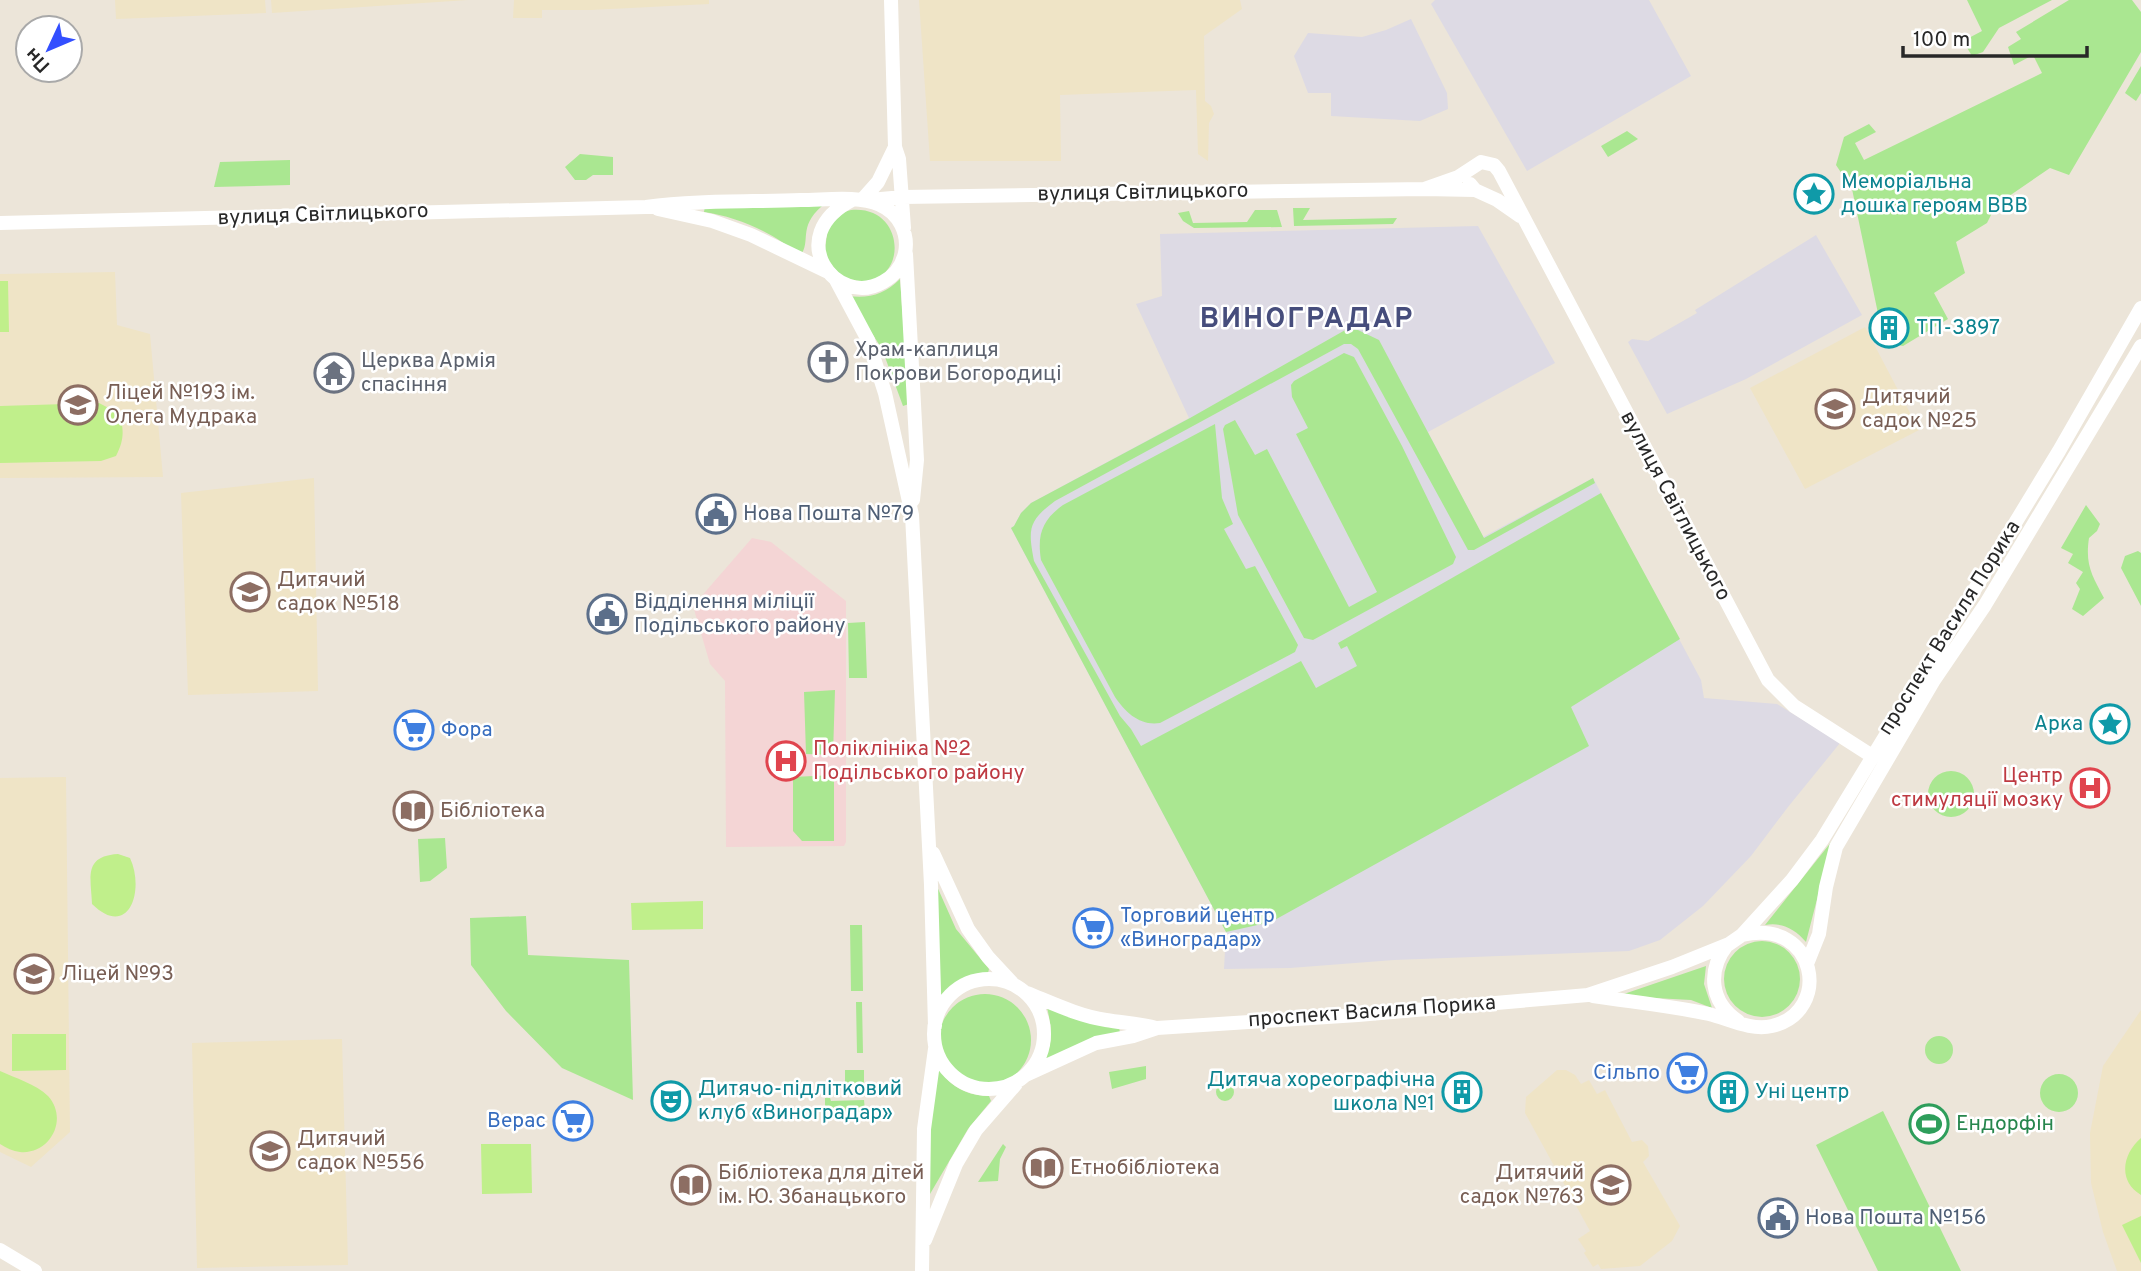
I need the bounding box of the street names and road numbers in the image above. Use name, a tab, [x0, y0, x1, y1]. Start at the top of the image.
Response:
street label: вулиця Світлицького	[1037, 178, 1249, 208]
street label: вулиця Світлицького	[217, 198, 429, 232]
street label: вулиця Світлицького	[1614, 407, 1736, 605]
street label: проспект Василя Порика	[1873, 516, 2027, 740]
street label: проспект Василя Порика	[1247, 990, 1497, 1034]

